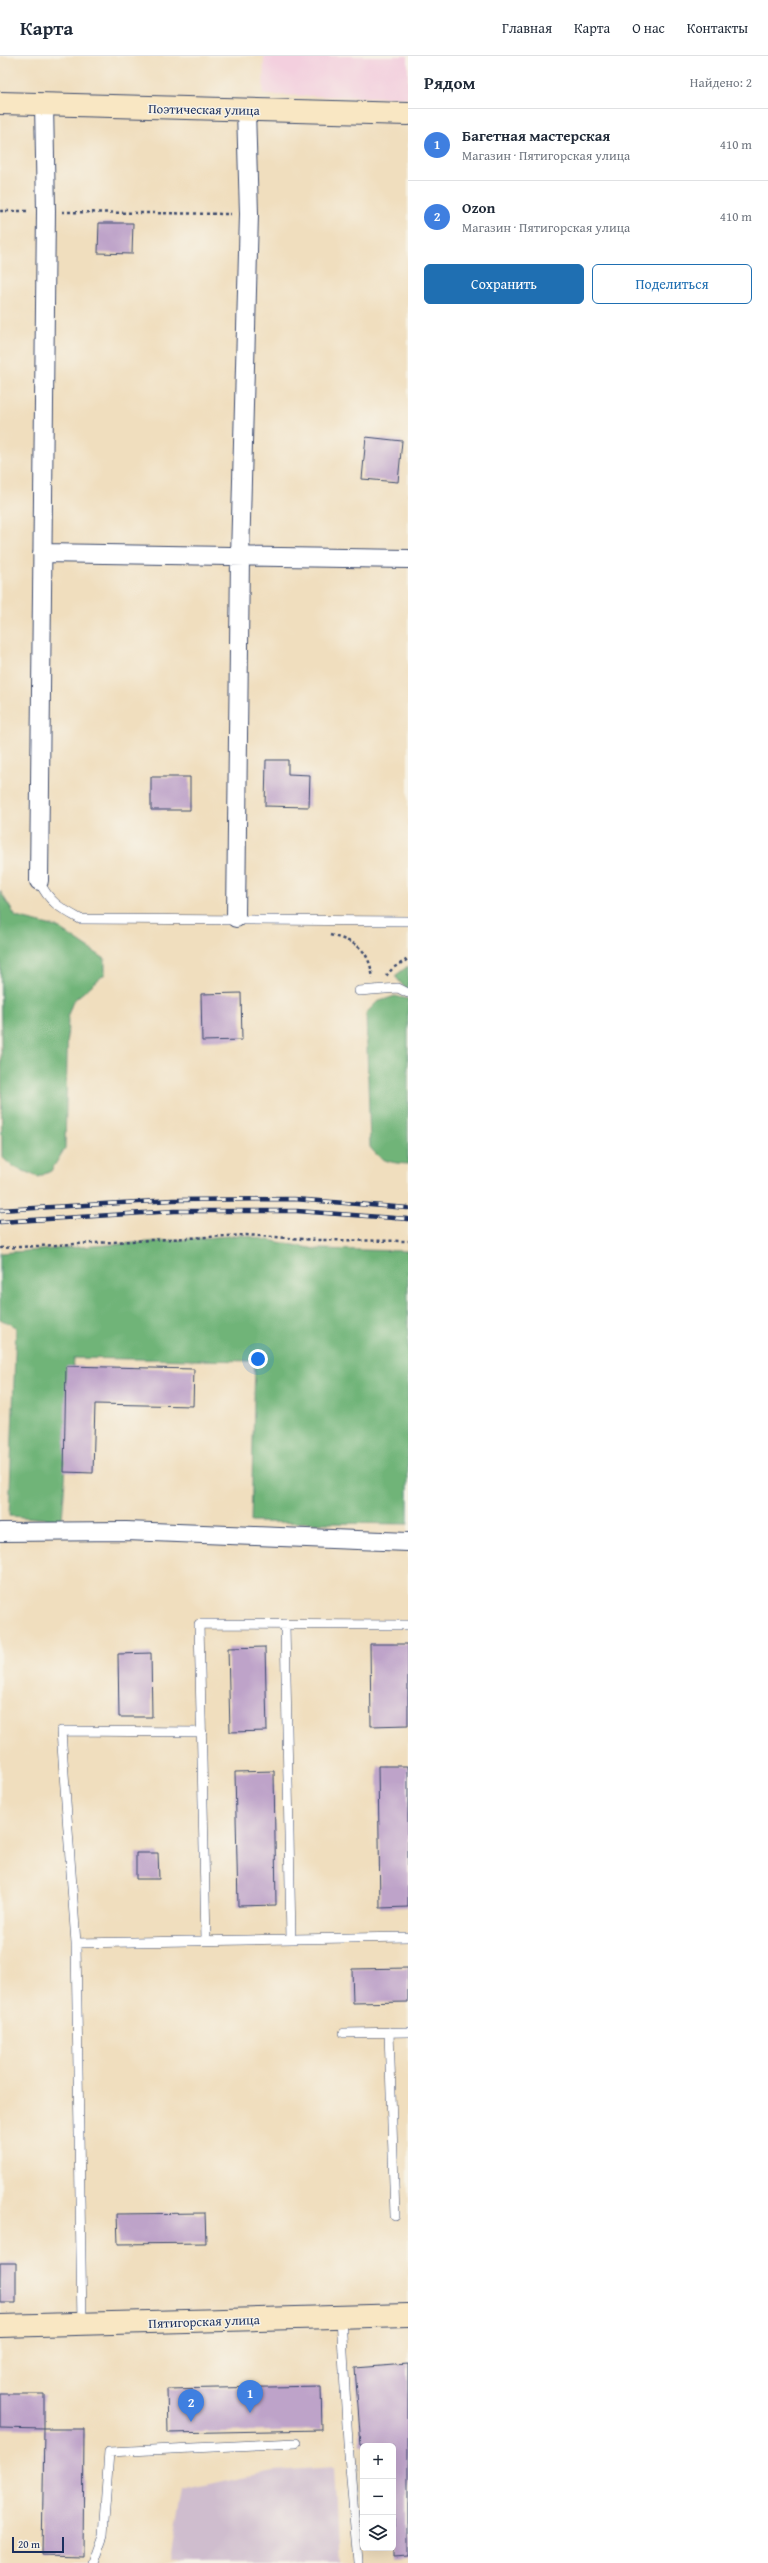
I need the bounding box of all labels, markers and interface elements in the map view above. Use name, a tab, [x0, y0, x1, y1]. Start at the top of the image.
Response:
text: Карта	[20, 14, 73, 42]
text: Главная	[502, 18, 552, 38]
text: Карта	[574, 18, 610, 38]
text: О нас	[632, 18, 665, 38]
text: Контакты	[687, 18, 748, 38]
text: Рядом	[424, 70, 475, 95]
text: Найдено: 2	[690, 73, 752, 92]
street label: Поэтическая улица	[148, 99, 261, 120]
text: Багетная мастерская	[462, 125, 610, 146]
text: 1	[434, 135, 440, 154]
text: 410 m	[720, 135, 752, 154]
text: Магазин · Пятигорская улица	[462, 146, 630, 165]
text: Ozon	[462, 197, 495, 218]
text: 2	[434, 207, 440, 226]
text: 410 m	[720, 207, 752, 226]
text: Магазин · Пятигорская улица	[462, 218, 630, 237]
button: Сохранить	[424, 264, 584, 304]
button: Поделиться	[592, 264, 752, 304]
your location	[248, 1349, 268, 1369]
street label: Пятигорская улица	[148, 2310, 261, 2333]
pin: 1	[237, 2380, 263, 2413]
pin: 2	[178, 2389, 204, 2422]
map controls	[360, 2443, 396, 2551]
button: +	[360, 2443, 396, 2479]
button: −	[360, 2479, 396, 2515]
button: layers	[360, 2515, 396, 2551]
scale bar	[12, 2535, 64, 2554]
text: 20 m	[18, 2536, 40, 2552]

